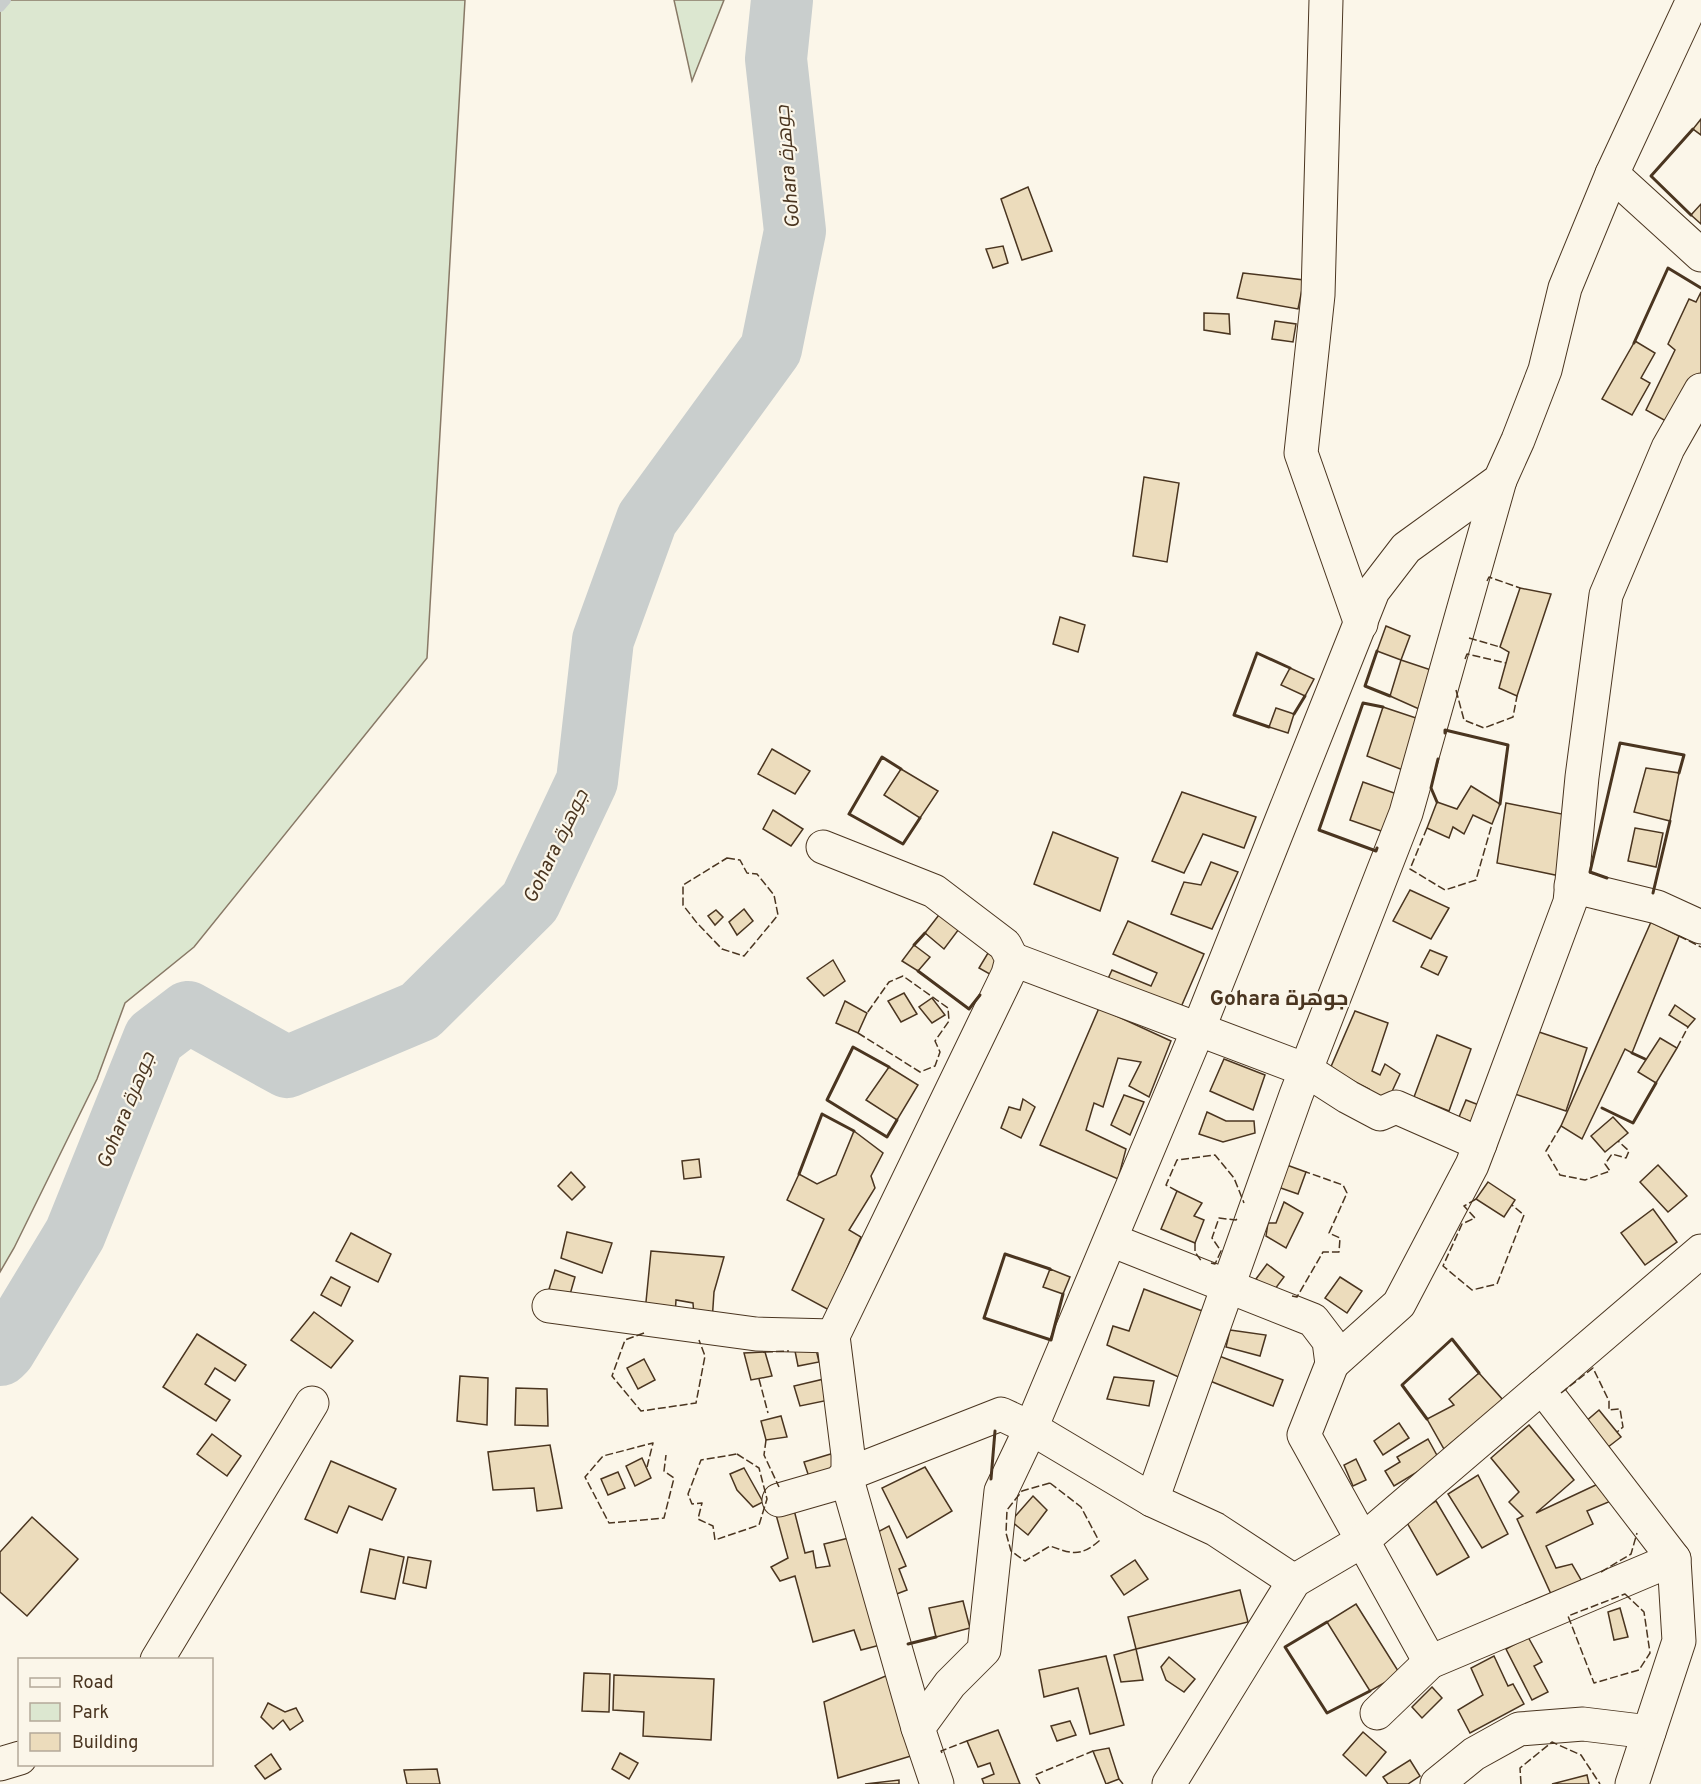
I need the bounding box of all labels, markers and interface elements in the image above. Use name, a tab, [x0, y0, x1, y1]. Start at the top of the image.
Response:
water label: Gohara جوهرة	[771, 103, 807, 229]
water label: Gohara جوهرة	[518, 785, 596, 908]
district label: Gohara جوهرة	[1210, 986, 1348, 1013]
water label: Gohara جوهرة	[92, 1048, 162, 1173]
legend	[18, 1658, 213, 1766]
text: Road	[72, 1672, 114, 1695]
text: Park	[72, 1702, 109, 1725]
text: Building	[72, 1732, 138, 1755]

